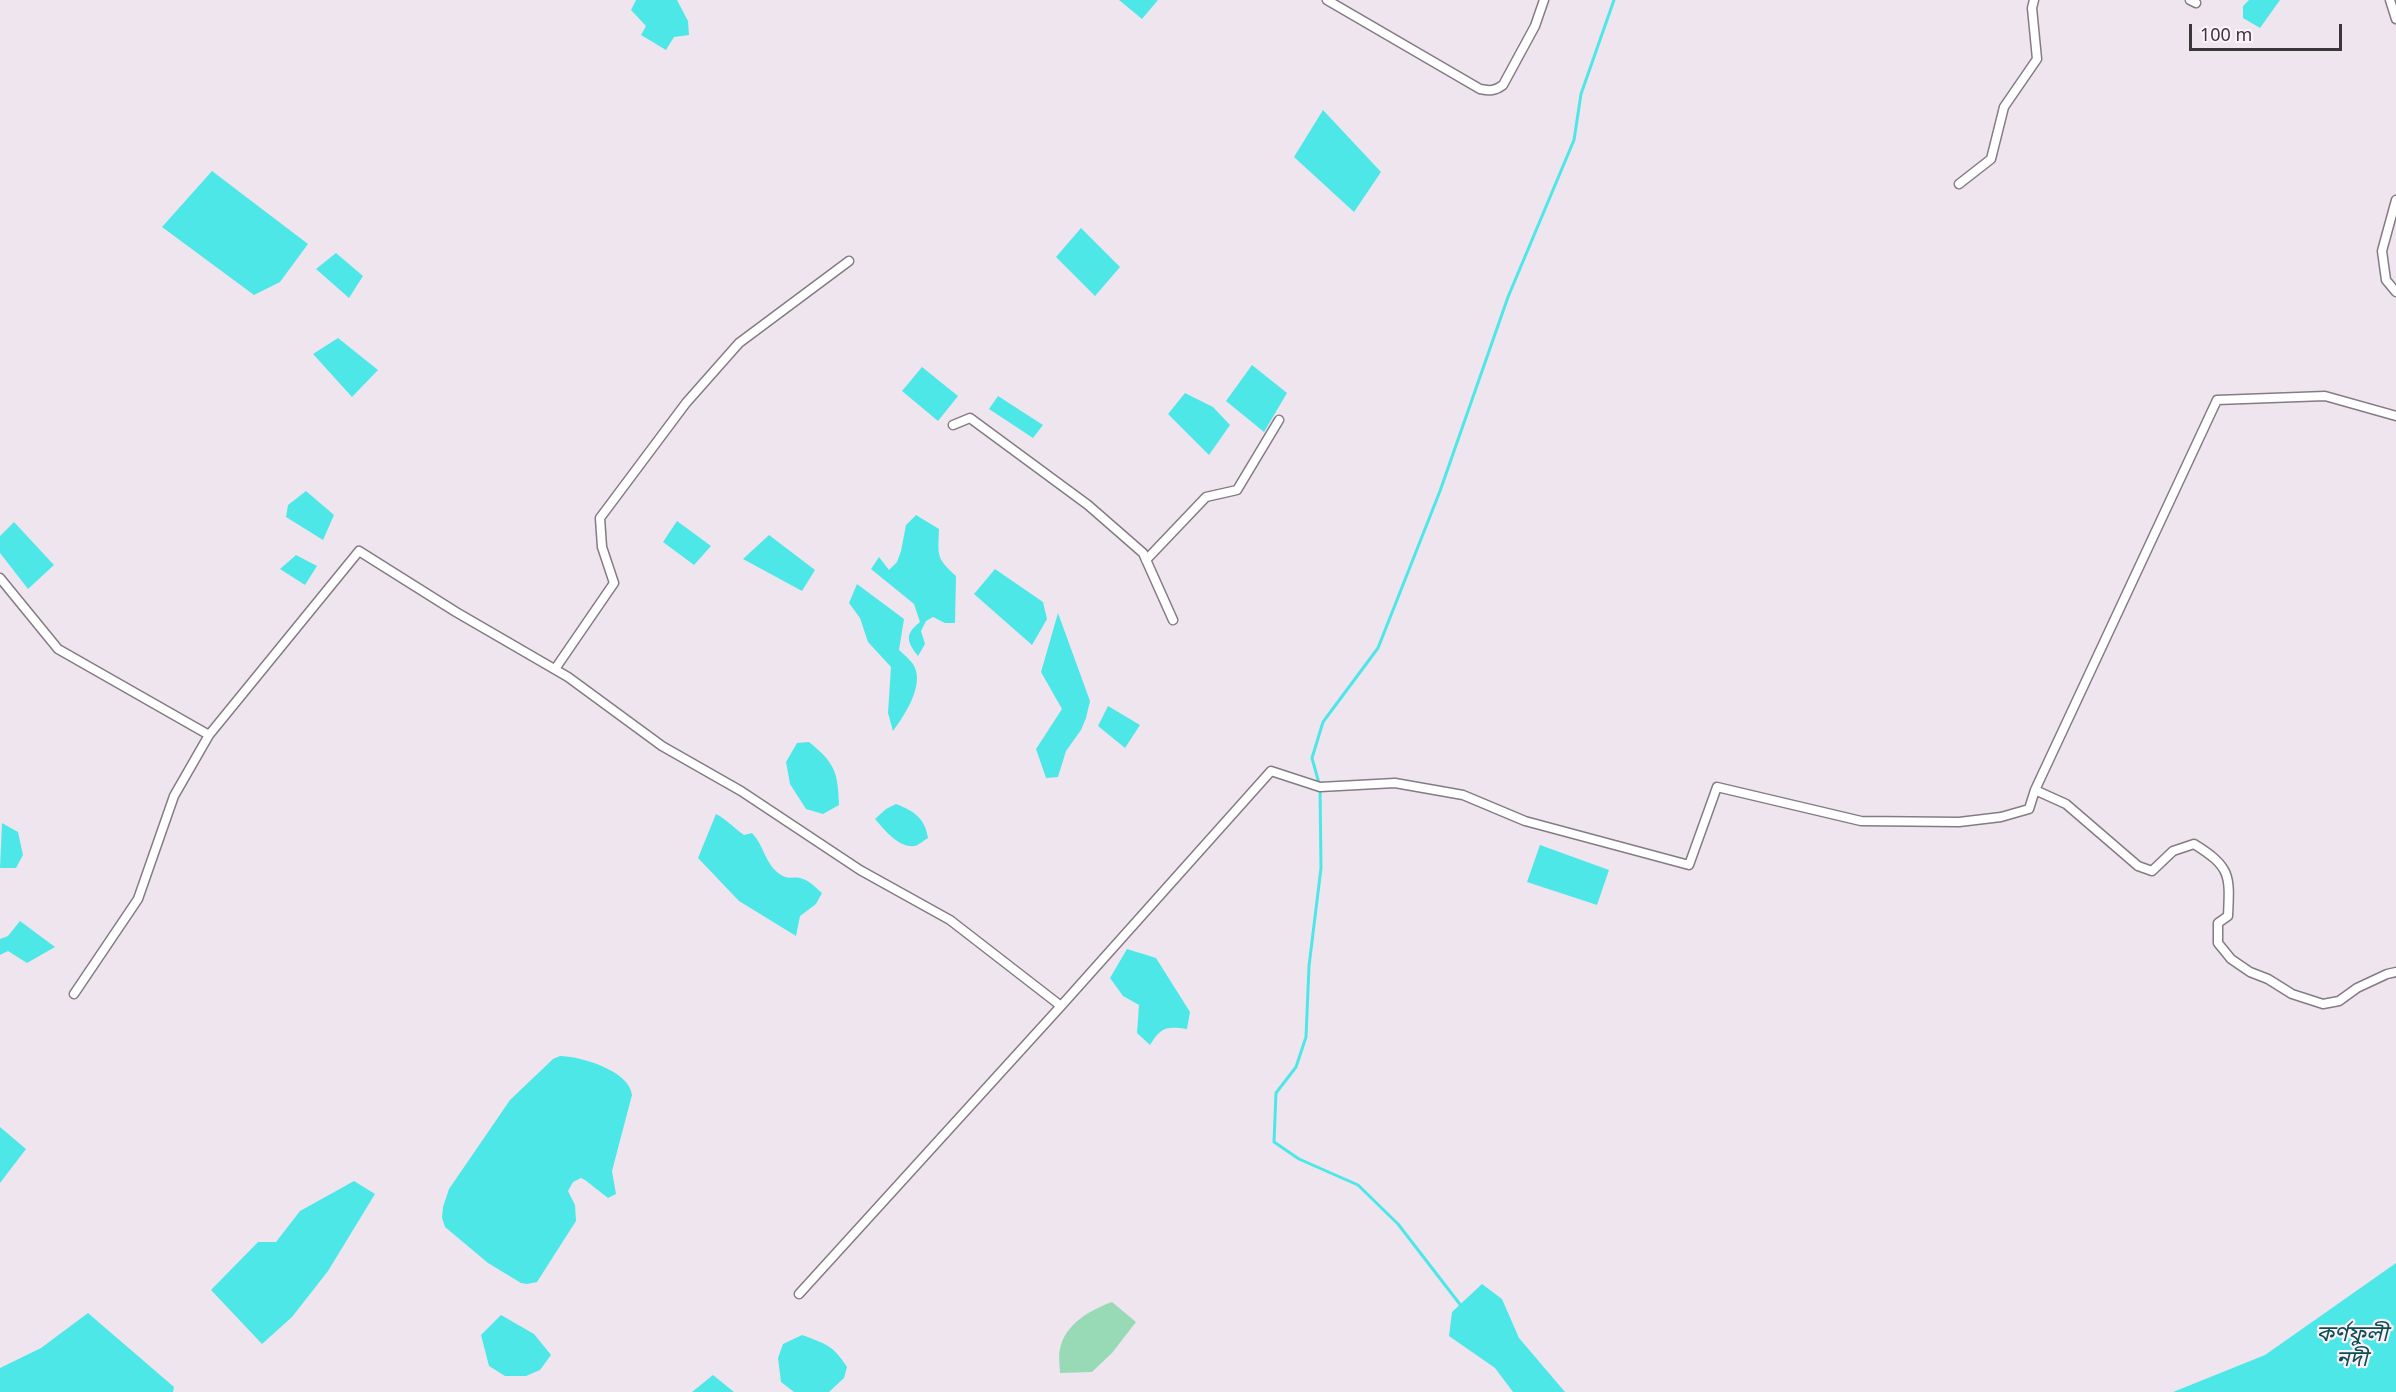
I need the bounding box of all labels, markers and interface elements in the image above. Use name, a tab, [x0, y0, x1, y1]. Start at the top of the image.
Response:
scale bar	[2192, 12, 2345, 50]
text: 100 m	[2200, 22, 2252, 46]
water label: কর্ণফুলী নদী	[2316, 1322, 2388, 1374]

